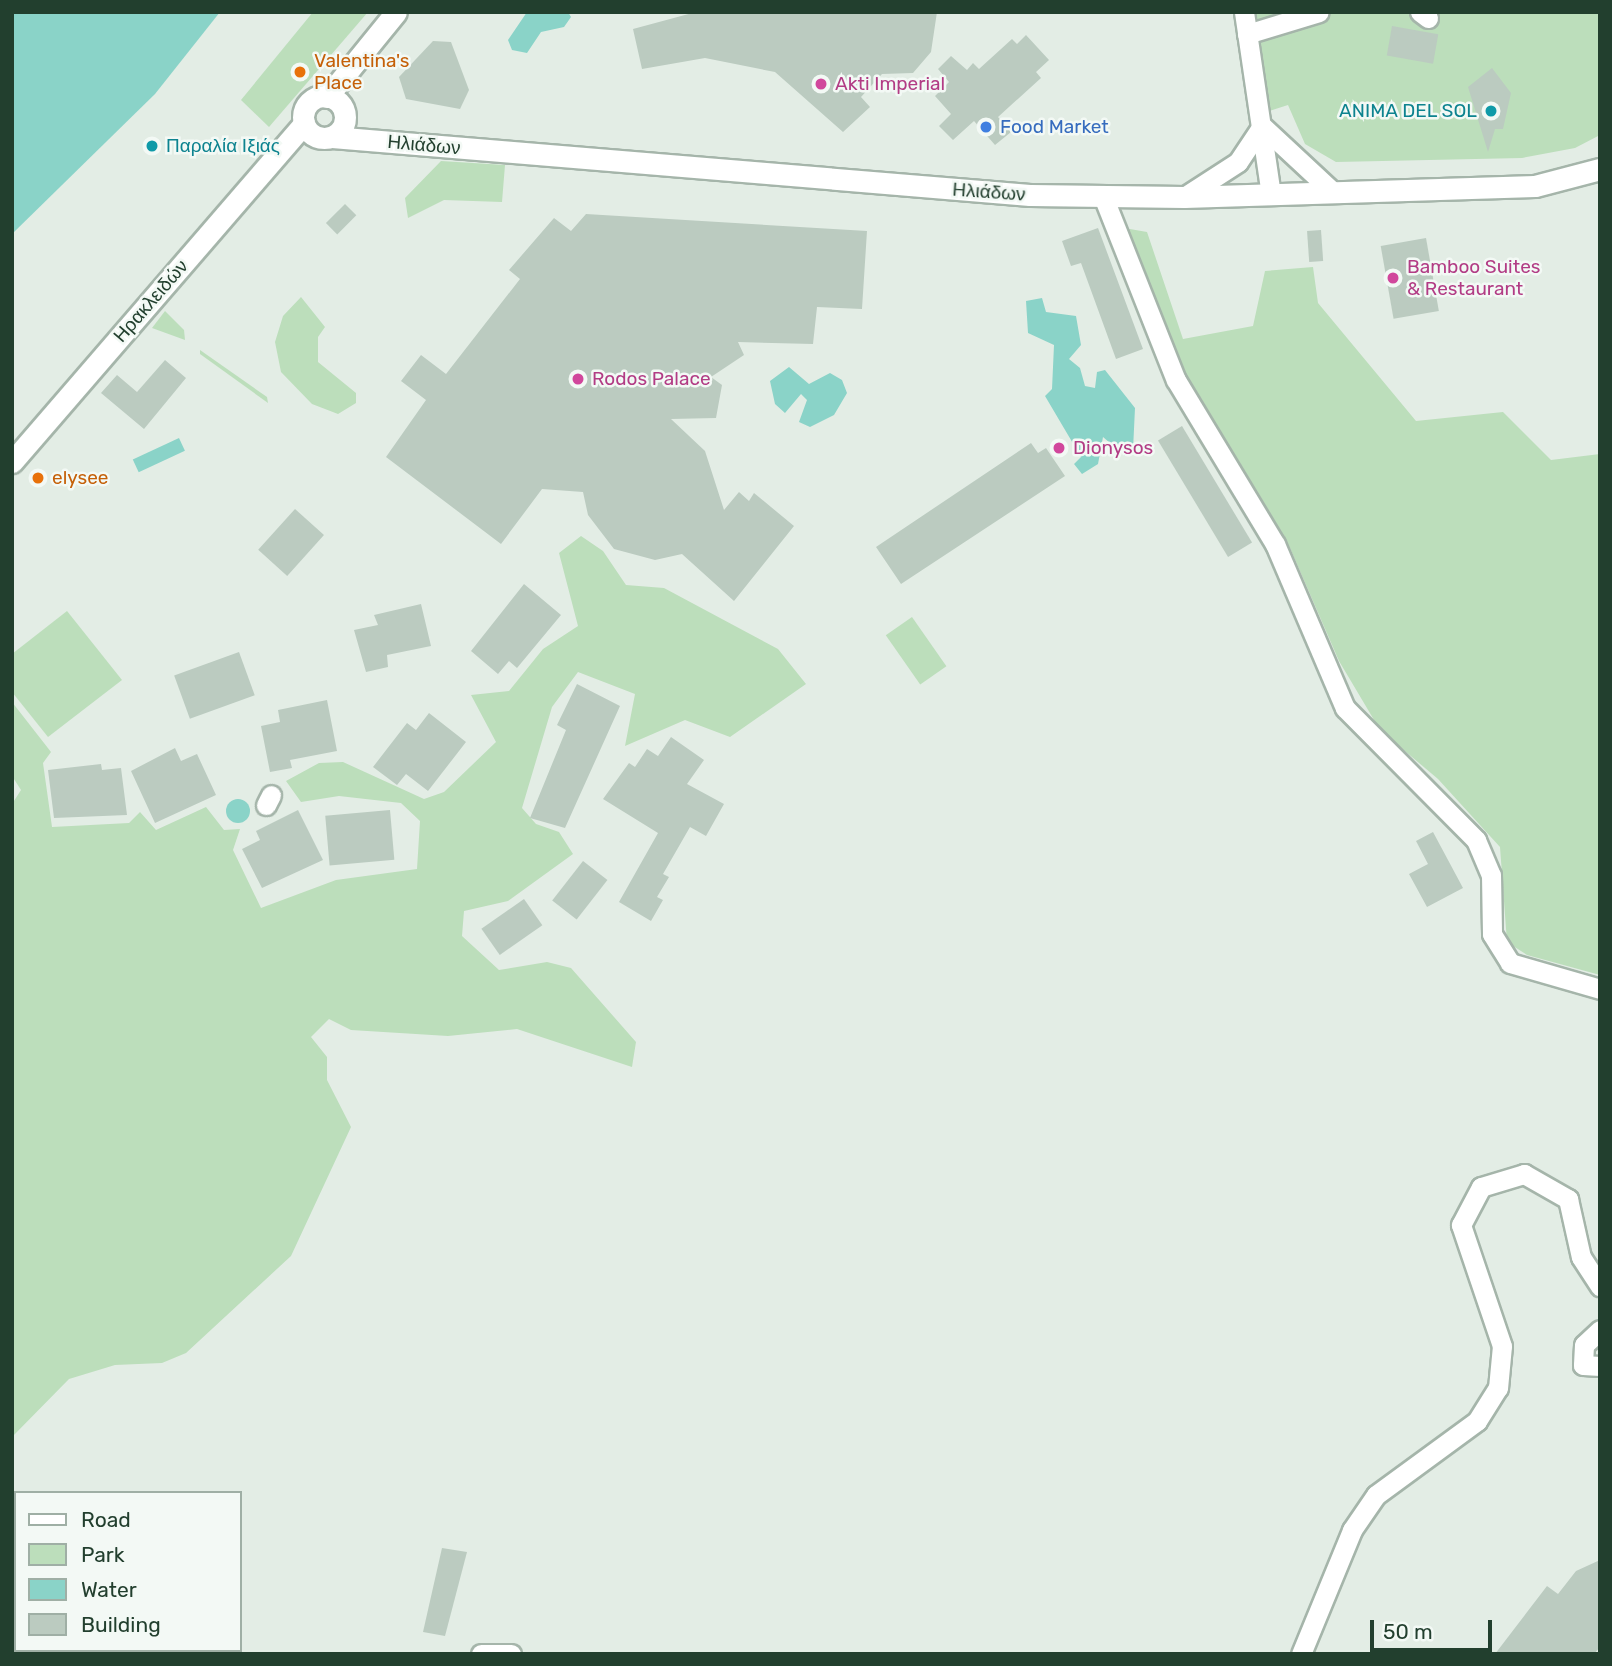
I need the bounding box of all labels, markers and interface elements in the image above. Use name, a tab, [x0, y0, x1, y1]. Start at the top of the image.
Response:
place label: Valentina's Place	[314, 50, 409, 94]
marker: Valentina's Place	[292, 64, 308, 80]
place label: Akti Imperial	[835, 73, 945, 95]
marker: Akti Imperial	[813, 76, 829, 92]
place label: ANIMA DEL SOL	[1338, 100, 1477, 122]
marker: ANIMA DEL SOL	[1483, 103, 1499, 119]
place label: Food Market	[1000, 116, 1109, 138]
marker: Food Market	[978, 119, 994, 135]
street label: Ηλιάδων	[386, 130, 462, 160]
place label: Παραλία Ιξιάς	[166, 135, 280, 157]
marker: Παραλία Ιξιάς	[144, 138, 160, 154]
street label: Ηλιάδων	[952, 178, 1026, 206]
street label: Ηρακλειδών	[109, 255, 193, 347]
place label: Bamboo Suites & Restaurant	[1407, 256, 1540, 300]
marker: Bamboo Suites & Restaurant	[1385, 270, 1401, 286]
place label: Rodos Palace	[592, 368, 711, 390]
marker: Rodos Palace	[570, 371, 586, 387]
place label: Dionysos	[1073, 437, 1153, 459]
marker: Dionysos	[1051, 440, 1067, 456]
place label: elysee	[52, 467, 108, 489]
marker: elysee	[30, 470, 46, 486]
legend	[14, 1491, 242, 1652]
text: Road	[81, 1507, 131, 1532]
text: Park	[81, 1542, 125, 1567]
text: Water	[81, 1577, 137, 1602]
scale bar	[1374, 1606, 1496, 1650]
text: Building	[81, 1612, 161, 1637]
text: 50 m	[1383, 1619, 1433, 1644]

